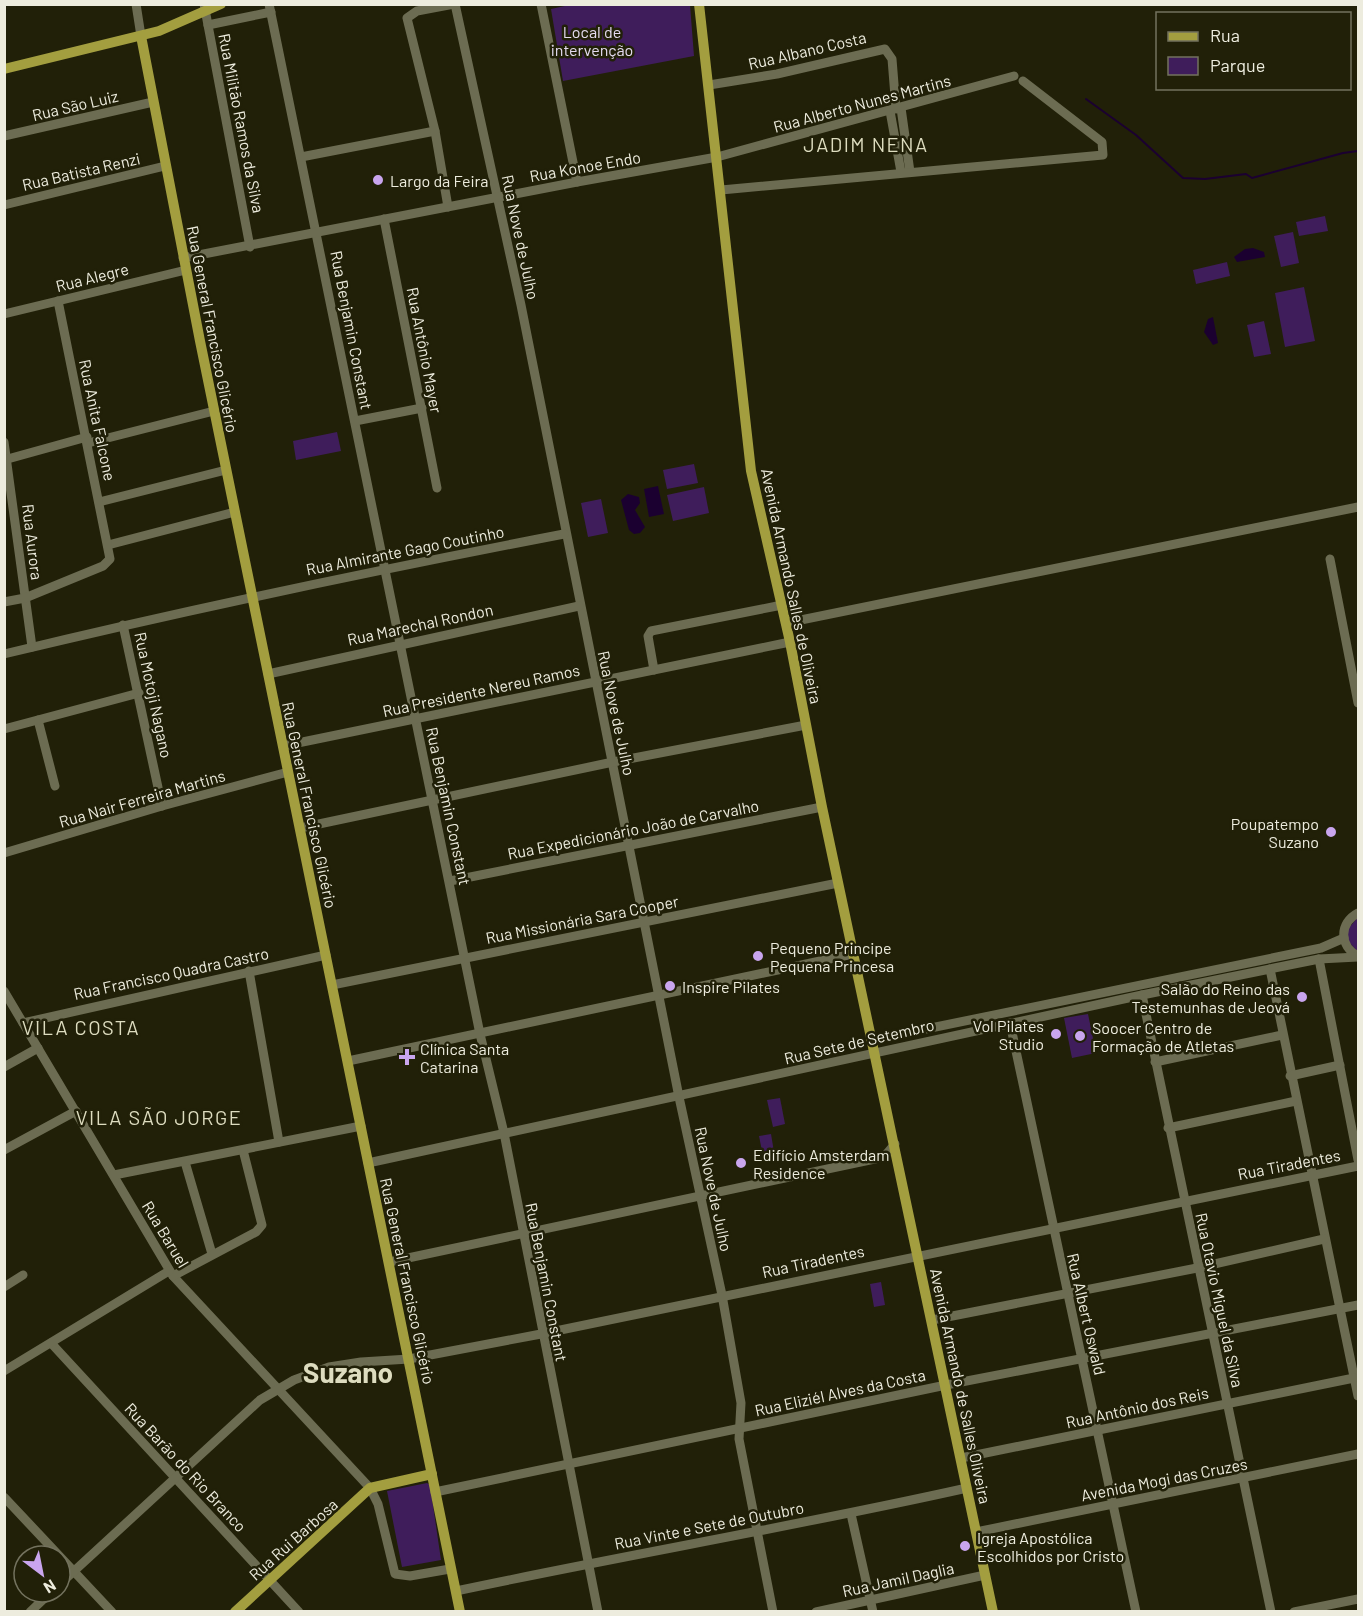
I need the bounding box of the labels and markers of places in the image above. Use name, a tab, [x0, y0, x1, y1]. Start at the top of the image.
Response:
place label: Largo da Feira	[390, 171, 489, 190]
marker: Largo da Feira	[371, 173, 385, 187]
place label: Poupatempo Suzano	[1231, 814, 1319, 851]
marker: Poupatempo Suzano	[1324, 825, 1338, 839]
place label: Pequeno Principe Pequena Princesa	[770, 938, 894, 975]
marker: Pequeno Principe Pequena Princesa	[751, 949, 765, 963]
place label: Inspire Pilates	[682, 977, 780, 996]
marker: Inspire Pilates	[663, 979, 677, 993]
place label: Salão do Reino das Testemunhas de Jeová	[1132, 979, 1290, 1016]
marker: Salão do Reino das Testemunhas de Jeová	[1295, 990, 1309, 1004]
place label: Vol Pilates Studio	[973, 1016, 1044, 1053]
place label: Soocer Centro de Formação de Atletas	[1092, 1018, 1234, 1055]
marker: Vol Pilates Studio	[1049, 1027, 1063, 1041]
marker: Soocer Centro de Formação de Atletas	[1073, 1029, 1087, 1043]
place label: Clínica Santa Catarina	[420, 1039, 509, 1076]
marker: Clínica Santa Catarina	[398, 1048, 416, 1066]
place label: Edifício Amsterdam Residence	[753, 1145, 890, 1182]
marker: Edifício Amsterdam Residence	[734, 1156, 748, 1170]
place label: Igreja Apostólica Escolhidos por Cristo	[977, 1528, 1124, 1565]
marker: Igreja Apostólica Escolhidos por Cristo	[958, 1539, 972, 1553]

